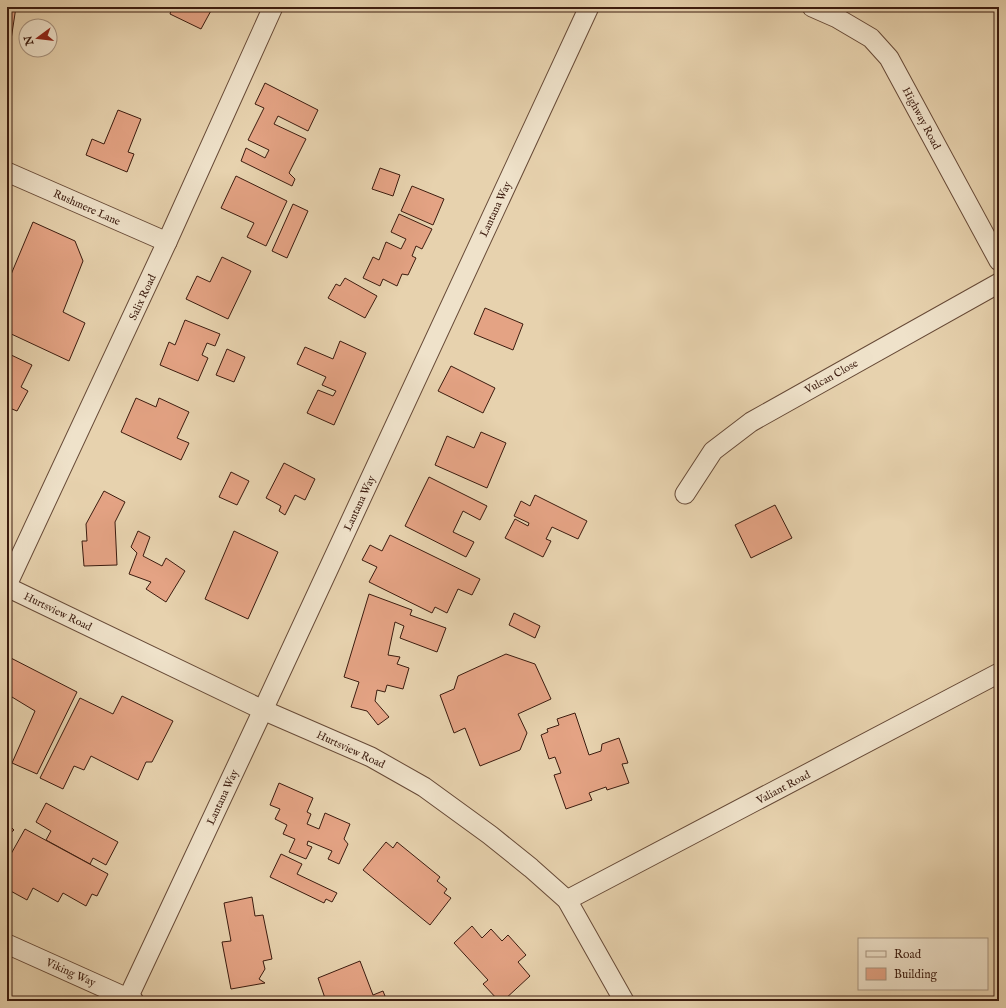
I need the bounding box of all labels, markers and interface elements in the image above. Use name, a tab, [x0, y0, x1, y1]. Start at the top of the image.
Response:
north arrow	[18, 18, 58, 58]
text: N	[21, 33, 38, 48]
street label: Highway Road	[899, 85, 943, 152]
street label: Lantana Way	[477, 179, 515, 239]
street label: Rushmere Lane	[51, 187, 122, 229]
street label: Salix Road	[126, 272, 160, 323]
street label: Vulcan Close	[801, 356, 861, 398]
street label: Lantana Way	[341, 473, 379, 533]
street label: Hurtsview Road	[21, 589, 94, 634]
street label: Hurtsview Road	[314, 728, 387, 772]
street label: Lantana Way	[204, 767, 242, 827]
street label: Valiant Road	[753, 768, 813, 808]
legend	[858, 938, 988, 990]
text: Road	[894, 947, 922, 962]
street label: Viking Way	[43, 955, 98, 990]
text: Building	[894, 967, 938, 982]

